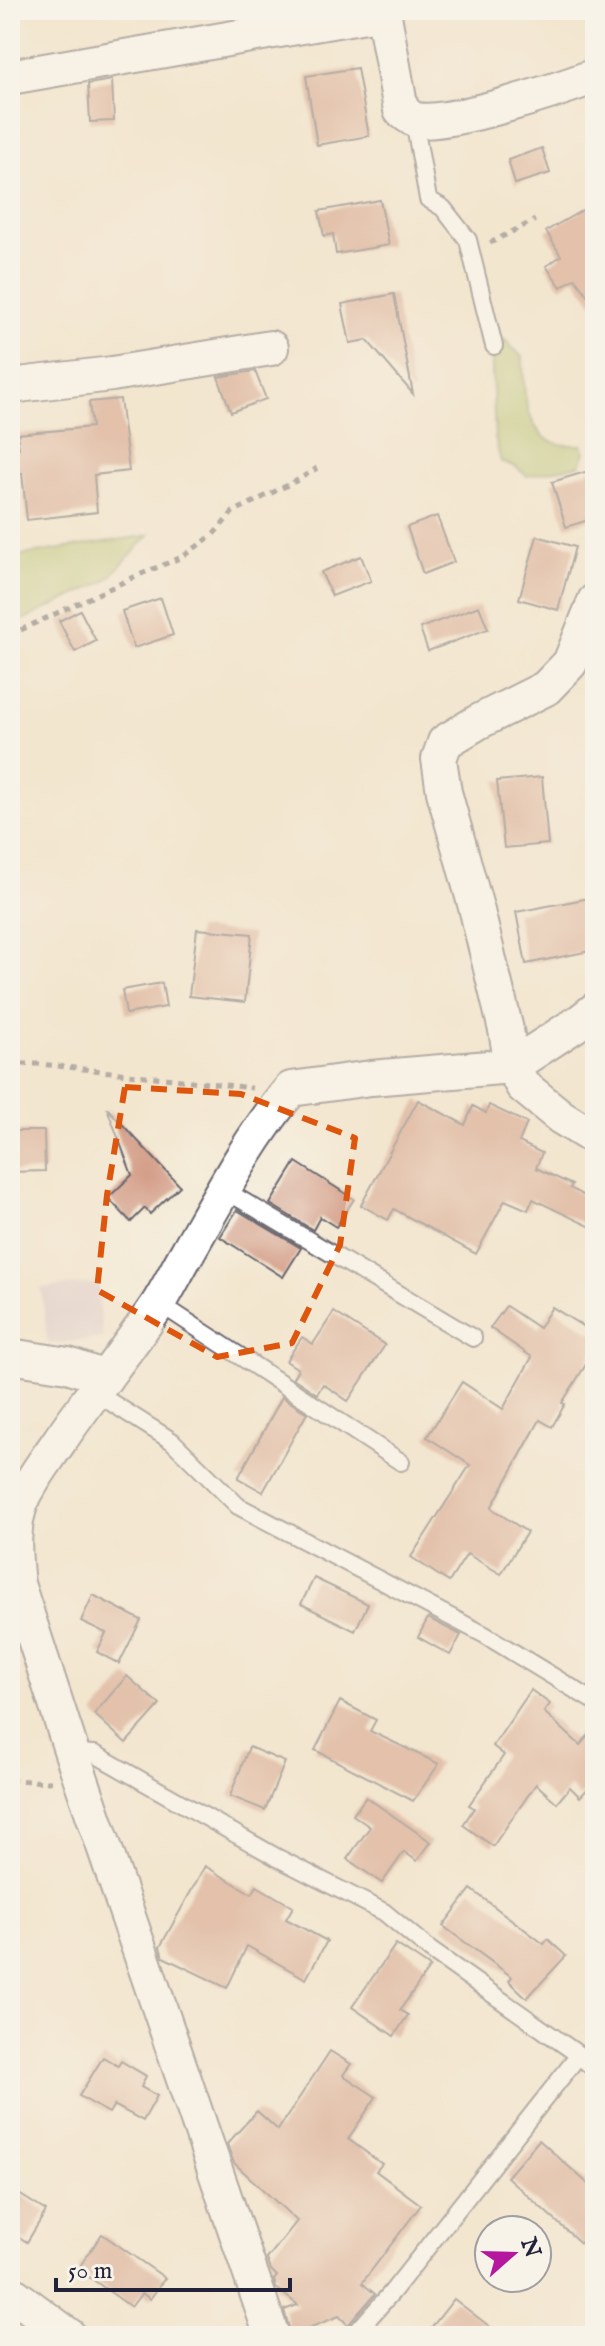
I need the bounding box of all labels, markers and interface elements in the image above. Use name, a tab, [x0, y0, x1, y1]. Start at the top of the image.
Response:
north arrow	[473, 2214, 553, 2294]
text: N	[513, 2233, 546, 2262]
scale bar	[56, 2242, 290, 2292]
text: 50 m	[68, 2256, 112, 2287]

